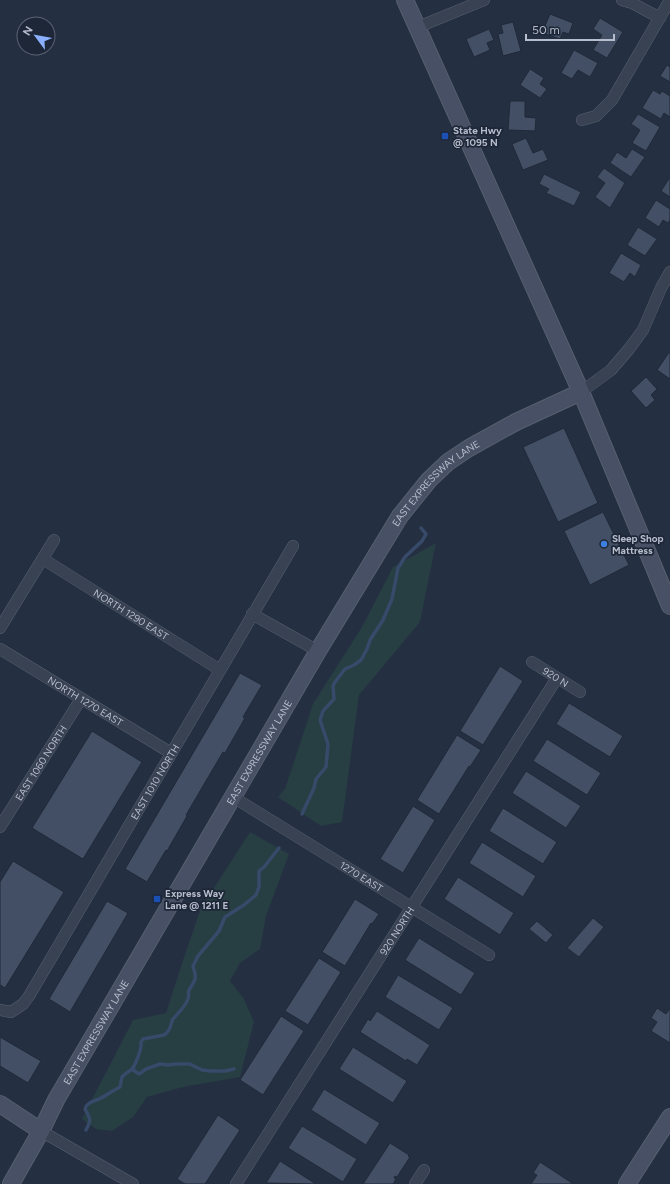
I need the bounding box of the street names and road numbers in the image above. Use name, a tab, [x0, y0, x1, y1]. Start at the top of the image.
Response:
street label: EAST EXPRESSWAY LANE	[389, 437, 482, 529]
street label: NORTH 1290 EAST	[91, 586, 171, 643]
street label: 920 N	[540, 664, 571, 690]
street label: NORTH 1270 EAST	[45, 673, 126, 729]
street label: EAST EXPRESSWAY LANE	[223, 697, 295, 807]
street label: EAST 1060 NORTH	[12, 723, 69, 803]
street label: EAST 1010 NORTH	[128, 742, 182, 822]
street label: 1270 EAST	[337, 858, 386, 895]
street label: 920 NORTH	[376, 904, 417, 957]
street label: EAST EXPRESSWAY LANE	[60, 977, 131, 1087]

